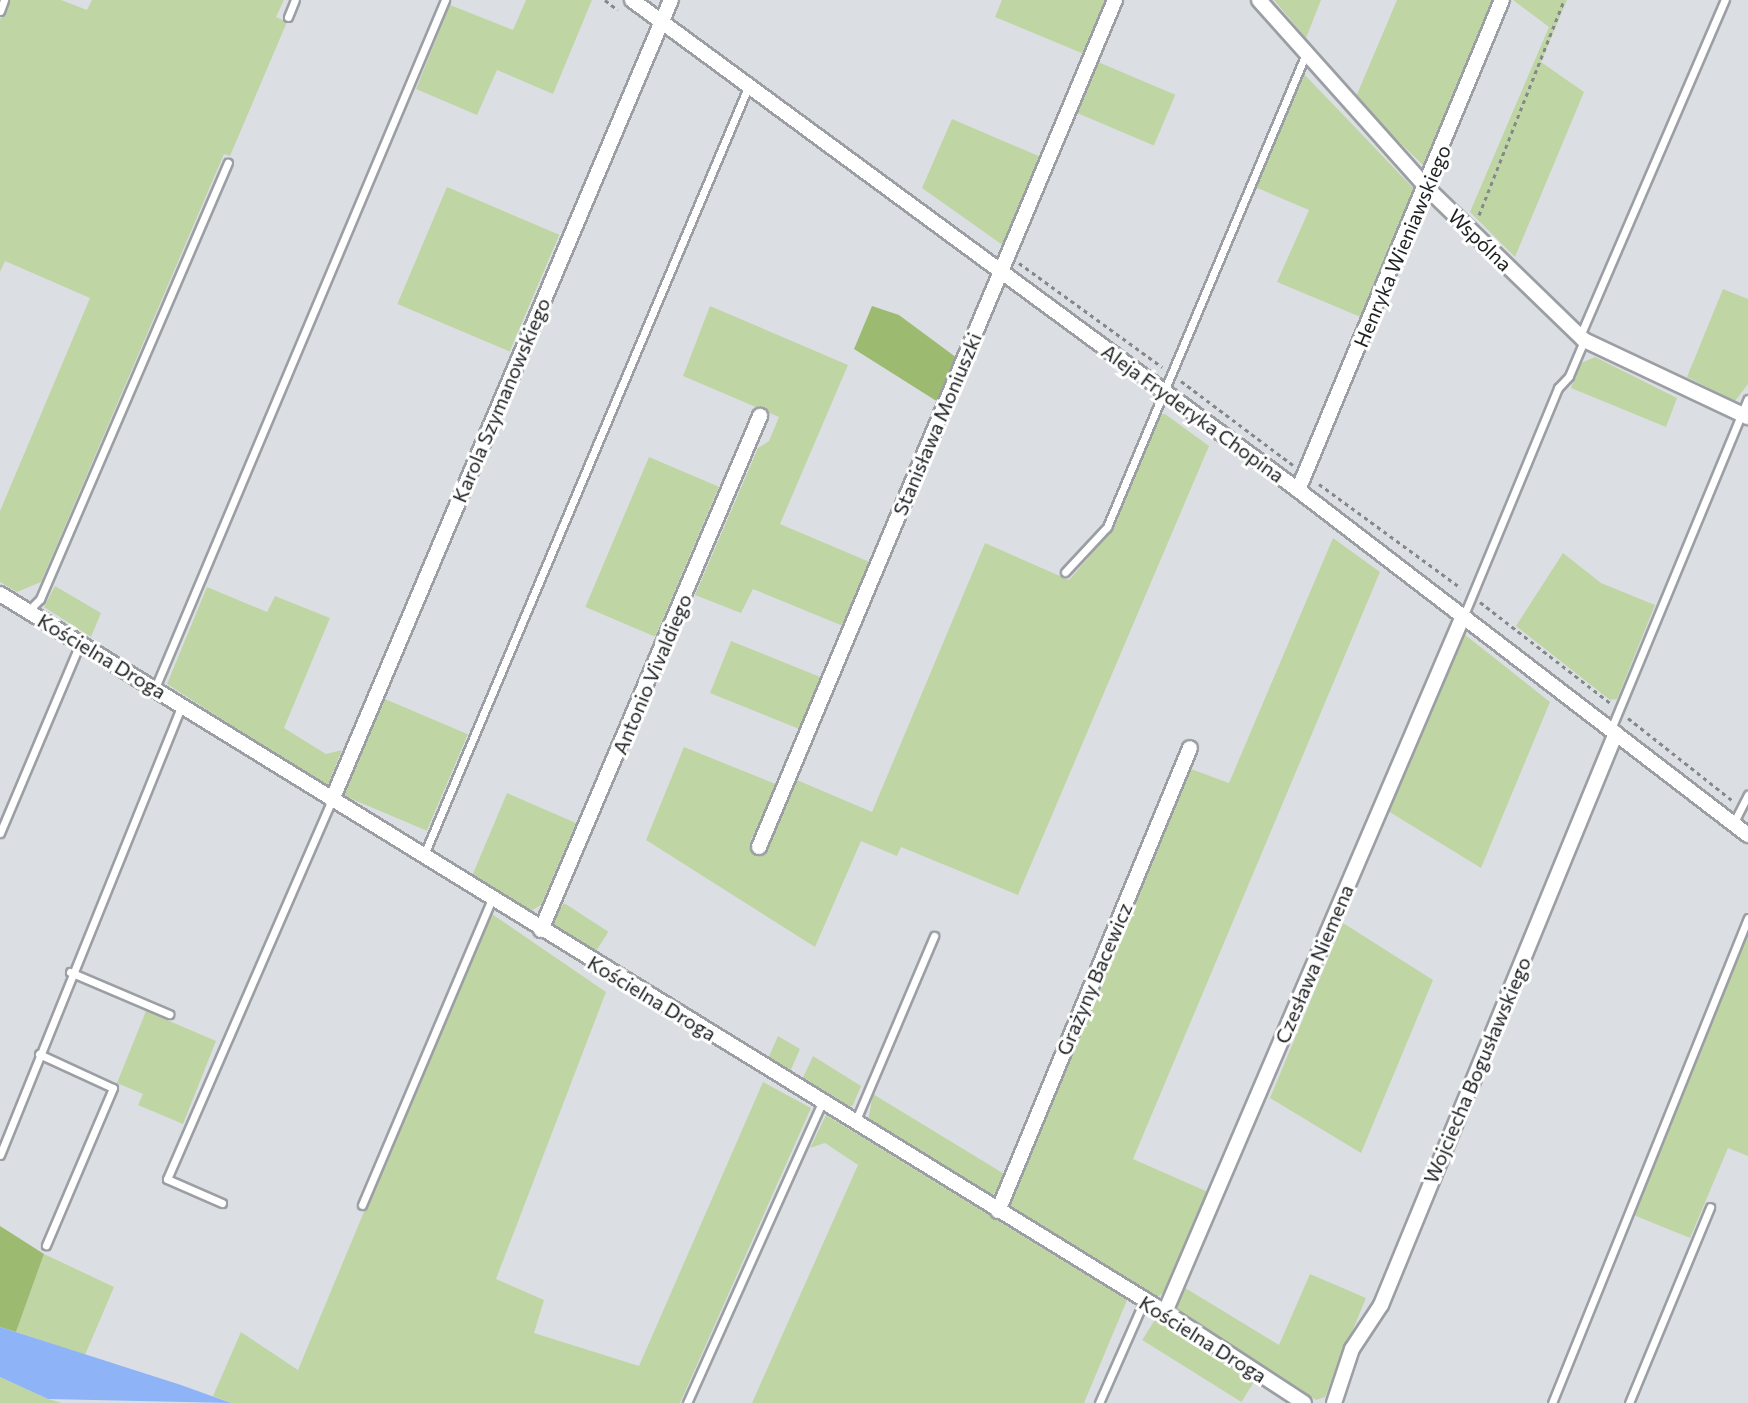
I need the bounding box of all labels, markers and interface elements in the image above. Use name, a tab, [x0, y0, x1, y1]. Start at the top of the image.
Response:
street label: Henryka Wieniawskiego	[1348, 141, 1456, 351]
street label: Wspólna	[1443, 204, 1517, 276]
street label: Karola Szymanowskiego	[447, 294, 555, 506]
street label: Stanisława Moniuszki	[888, 329, 986, 519]
street label: Aleja Fryderyka Chopina	[1097, 339, 1289, 487]
street label: Antonio Vivaldiego	[607, 590, 697, 758]
street label: Kościelna Droga	[33, 608, 171, 704]
street label: Czesława Niemena	[1270, 881, 1358, 1047]
street label: Grażyny Bacewicz	[1051, 899, 1137, 1059]
street label: Kościelna Droga	[583, 950, 721, 1046]
street label: Wojciecha Bogusławskiego	[1418, 953, 1536, 1187]
street label: Kościelna Droga	[1135, 1290, 1271, 1388]

